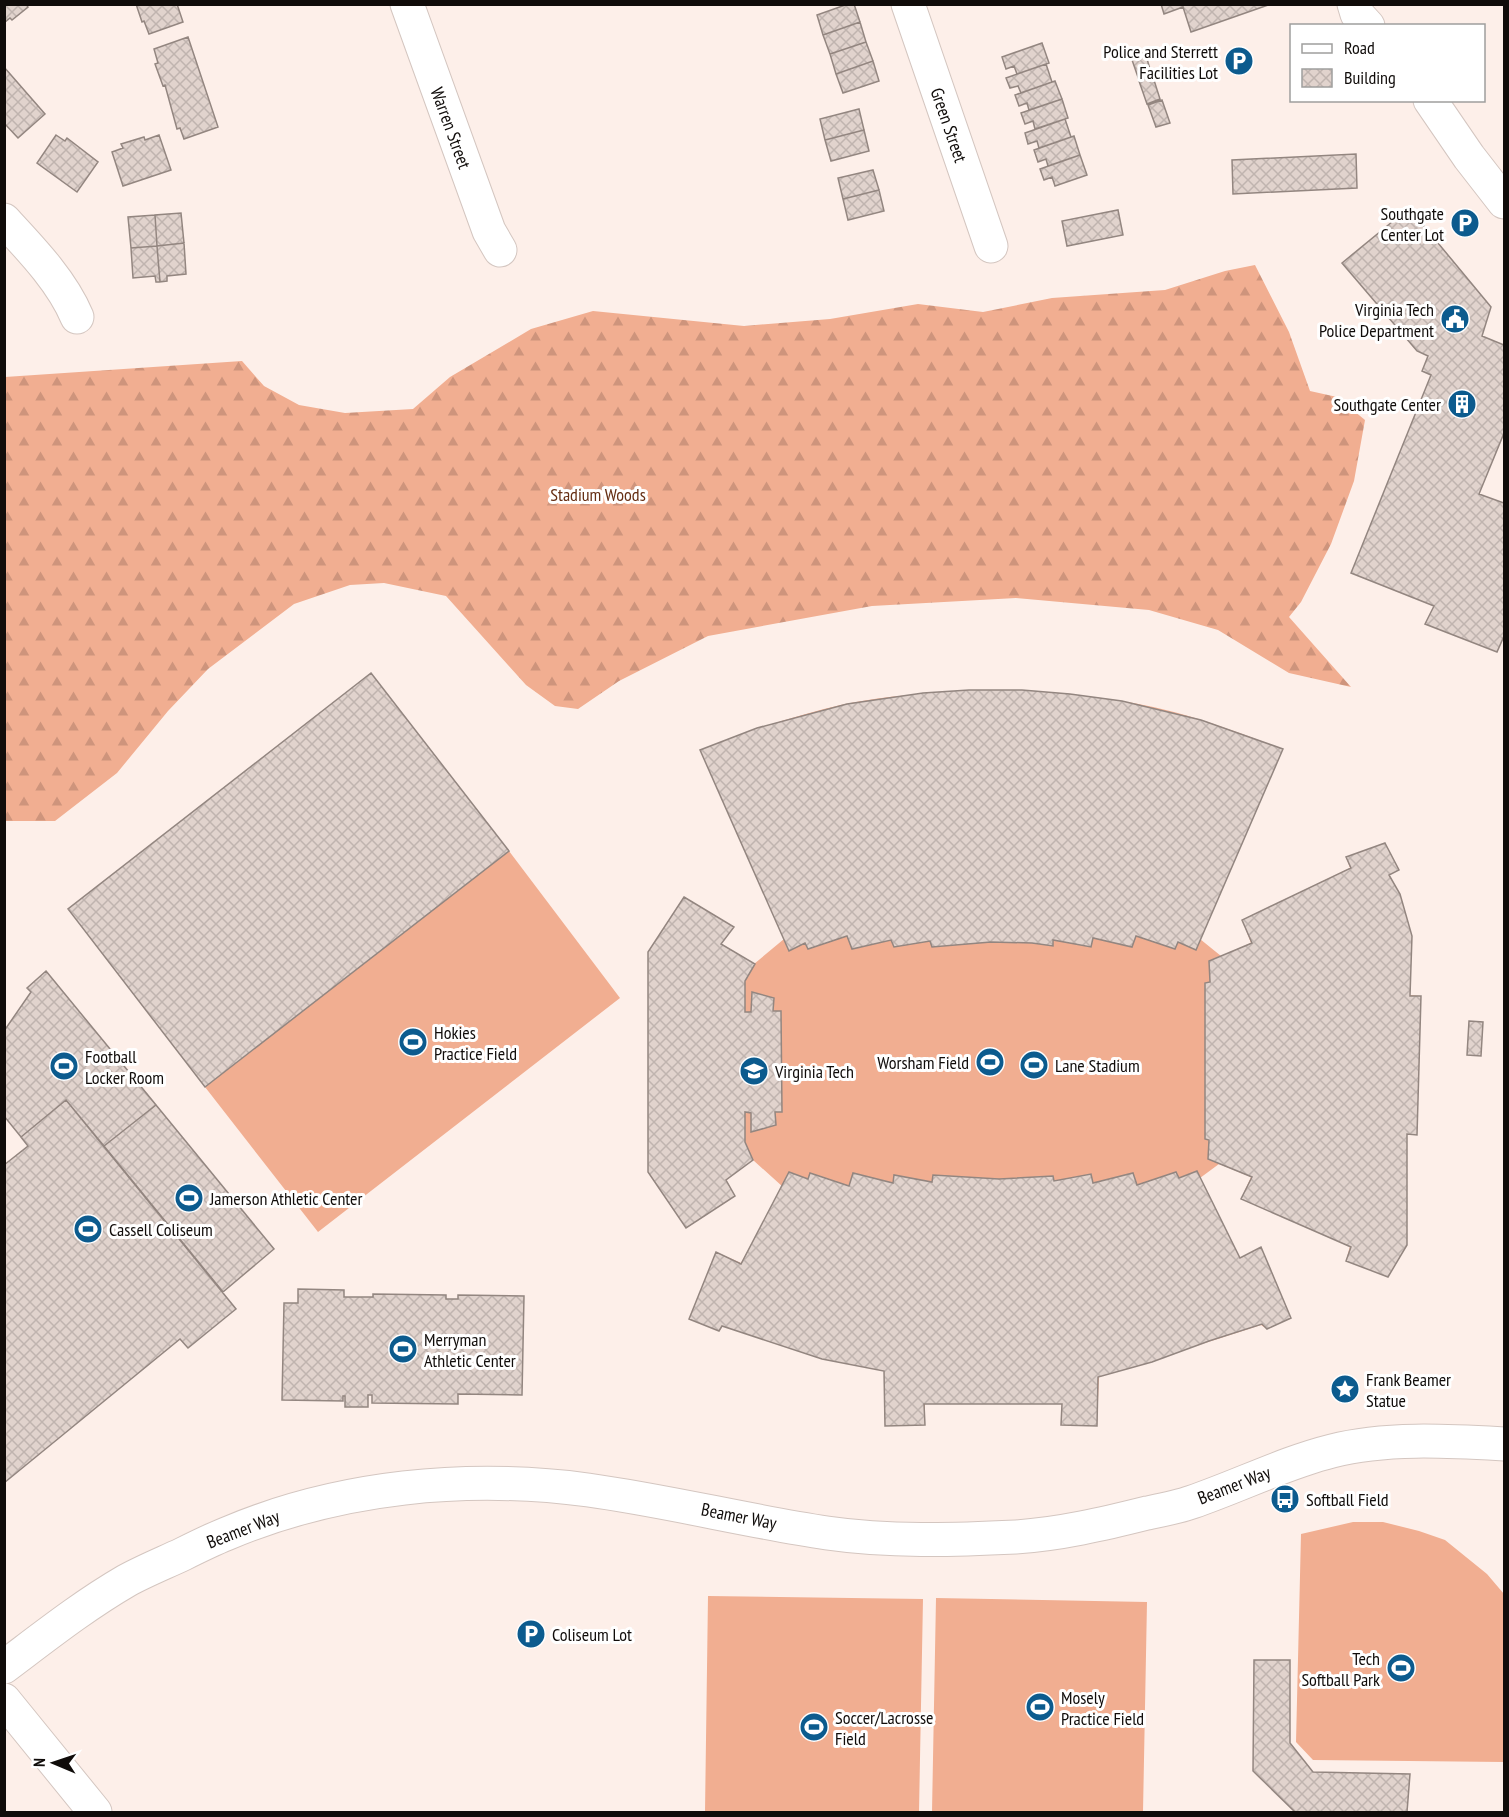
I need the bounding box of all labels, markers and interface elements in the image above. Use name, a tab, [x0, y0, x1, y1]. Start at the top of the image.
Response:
legend	[1290, 24, 1485, 102]
text: Road	[1344, 36, 1375, 59]
place label: Police and Sterrett Facilities Lot	[1103, 40, 1218, 84]
parking icon: Police and Sterrett Facilities Lot	[1223, 45, 1255, 77]
text: Building	[1344, 66, 1396, 89]
street label: Warren Street	[426, 84, 476, 172]
street label: Green Street	[926, 85, 973, 165]
place label: Southgate Center Lot	[1381, 202, 1444, 246]
parking icon: Southgate Center Lot	[1449, 207, 1481, 239]
place label: Virginia Tech Police Department	[1319, 298, 1434, 342]
public building icon: Virginia Tech Police Department	[1439, 303, 1471, 335]
building icon: Southgate Center	[1446, 388, 1478, 420]
place label: Southgate Center	[1334, 393, 1441, 416]
park label: Stadium Woods	[550, 483, 646, 506]
place label: Hokies Practice Field	[434, 1021, 517, 1065]
sports icon: Hokies Practice Field	[397, 1026, 429, 1058]
place label: Football Locker Room	[85, 1045, 164, 1089]
sports icon: Worsham Field	[974, 1046, 1006, 1078]
sports icon: Lane Stadium	[1018, 1049, 1050, 1081]
sports icon: Football Locker Room	[48, 1050, 80, 1082]
place label: Worsham Field	[877, 1051, 969, 1074]
place label: Lane Stadium	[1055, 1054, 1140, 1077]
school or university icon: Virginia Tech	[738, 1055, 770, 1087]
place label: Virginia Tech	[774, 1060, 854, 1083]
sports icon: Jamerson Athletic Center	[173, 1182, 205, 1214]
place label: Jamerson Athletic Center	[209, 1187, 363, 1210]
sports icon: Cassell Coliseum	[72, 1213, 104, 1245]
place label: Cassell Coliseum	[109, 1218, 213, 1241]
place label: Merryman Athletic Center	[424, 1328, 516, 1372]
sports icon: Merryman Athletic Center	[387, 1333, 419, 1365]
place label: Frank Beamer Statue	[1366, 1368, 1451, 1412]
place icon: Frank Beamer Statue	[1329, 1373, 1361, 1405]
street label: Beamer Way	[1194, 1461, 1274, 1509]
bus stop icon: Softball Field	[1269, 1483, 1301, 1515]
place label: Softball Field	[1306, 1488, 1389, 1511]
street label: Beamer Way	[699, 1497, 779, 1535]
street label: Beamer Way	[203, 1505, 283, 1553]
parking icon: Coliseum Lot	[515, 1618, 547, 1650]
place label: Coliseum Lot	[552, 1623, 632, 1646]
place label: Tech Softball Park	[1301, 1647, 1380, 1691]
sports icon: Tech Softball Park	[1385, 1652, 1417, 1684]
place label: Mosely Practice Field	[1061, 1686, 1144, 1730]
sports icon: Mosely Practice Field	[1024, 1691, 1056, 1723]
place label: Soccer/Lacrosse Field	[835, 1706, 934, 1750]
sports icon: Soccer/Lacrosse Field	[798, 1711, 830, 1743]
north arrow	[24, 1733, 84, 1793]
text: N	[29, 1758, 49, 1767]

